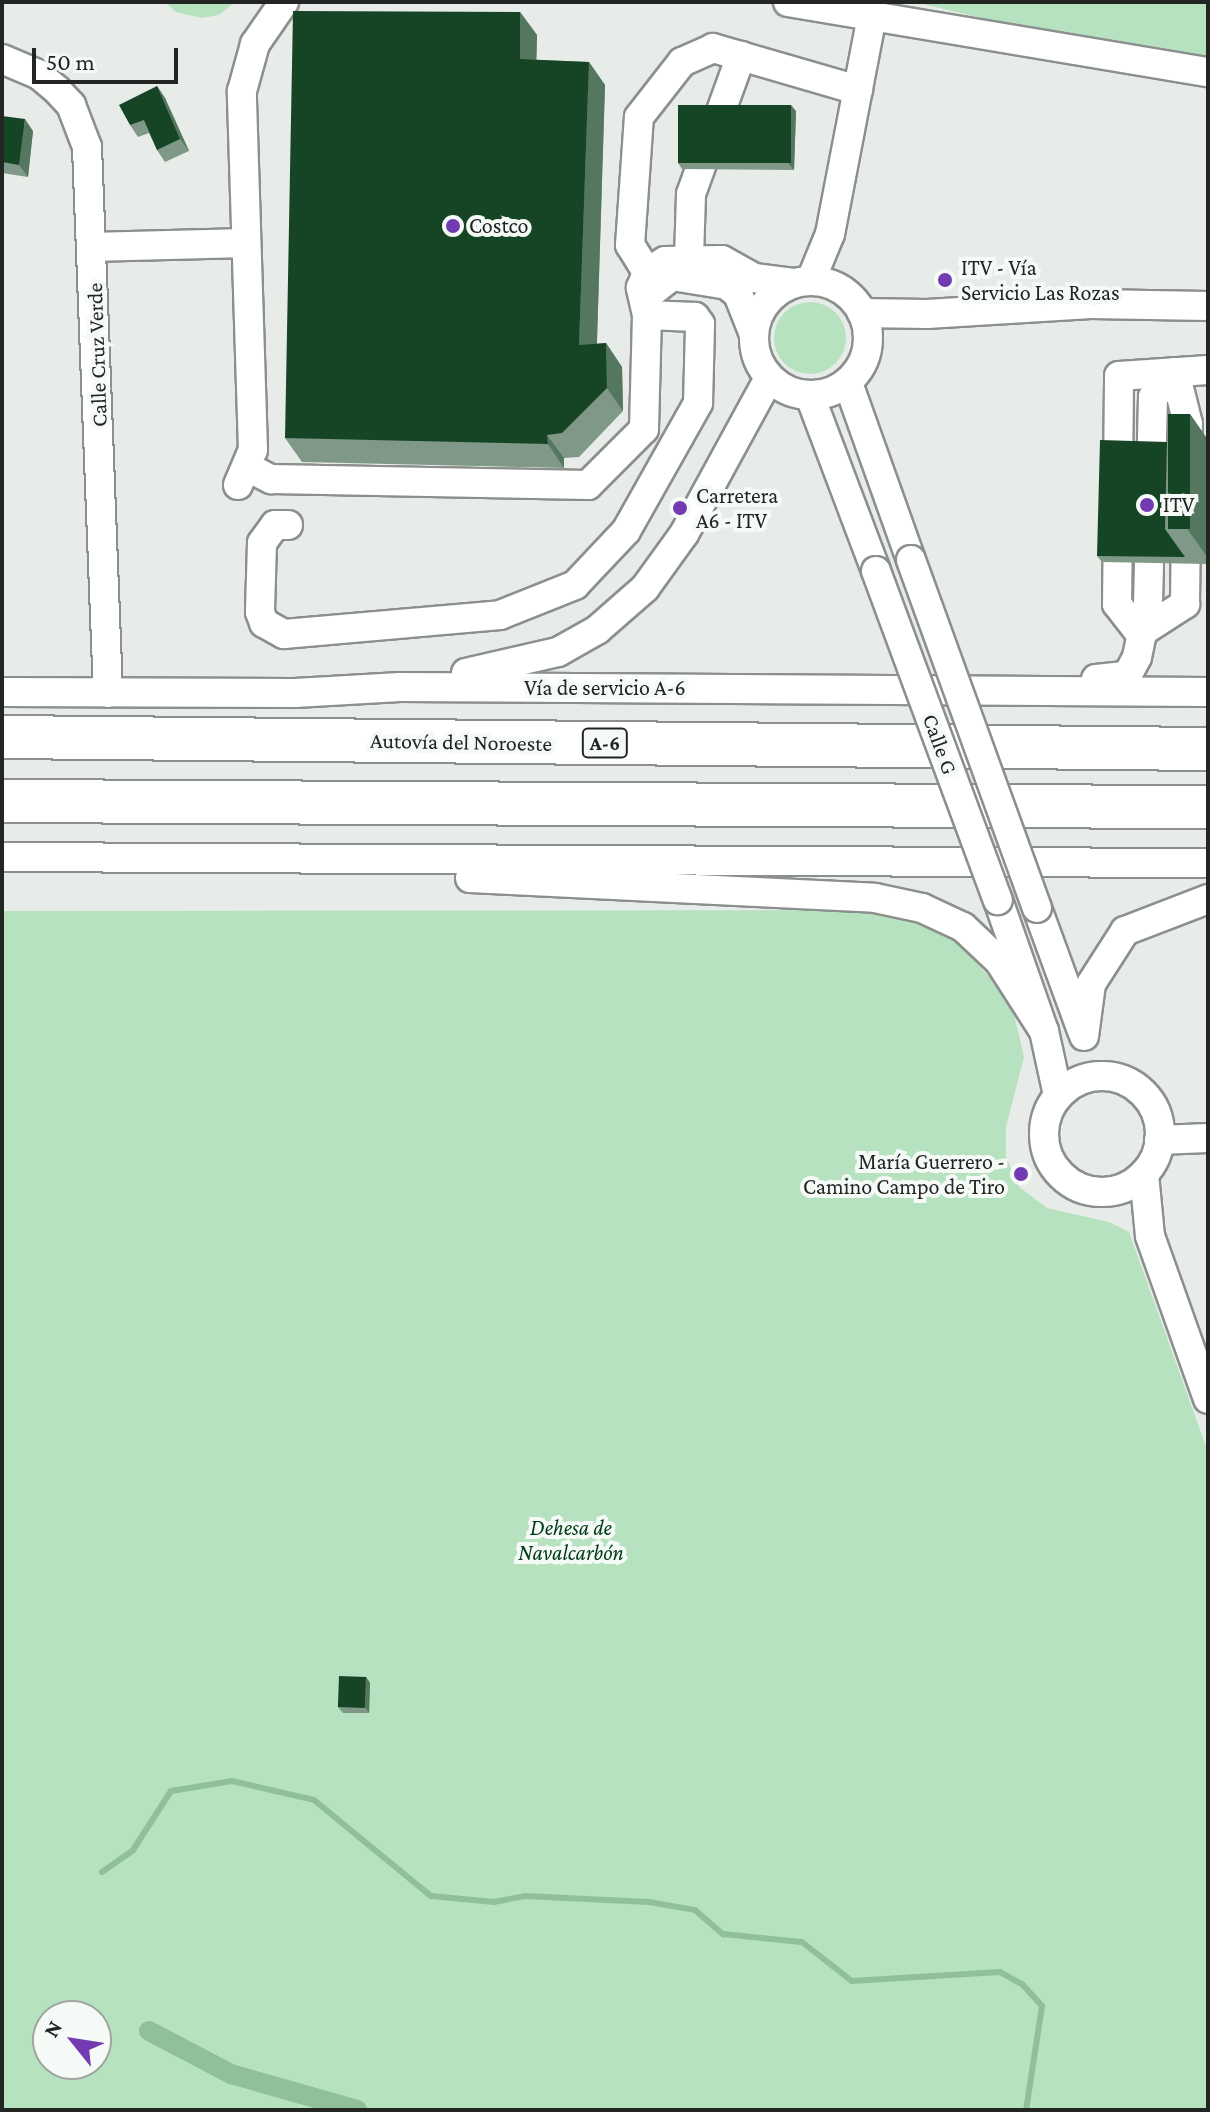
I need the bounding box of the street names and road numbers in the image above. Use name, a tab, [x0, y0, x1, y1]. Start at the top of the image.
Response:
street label: Calle Cruz Verde	[81, 282, 113, 428]
street label: Vía de servicio A-6	[524, 675, 686, 701]
street label: Calle G	[917, 710, 963, 778]
street label: Autovía del Noroeste	[370, 727, 552, 757]
road number: A-6	[581, 727, 629, 759]

